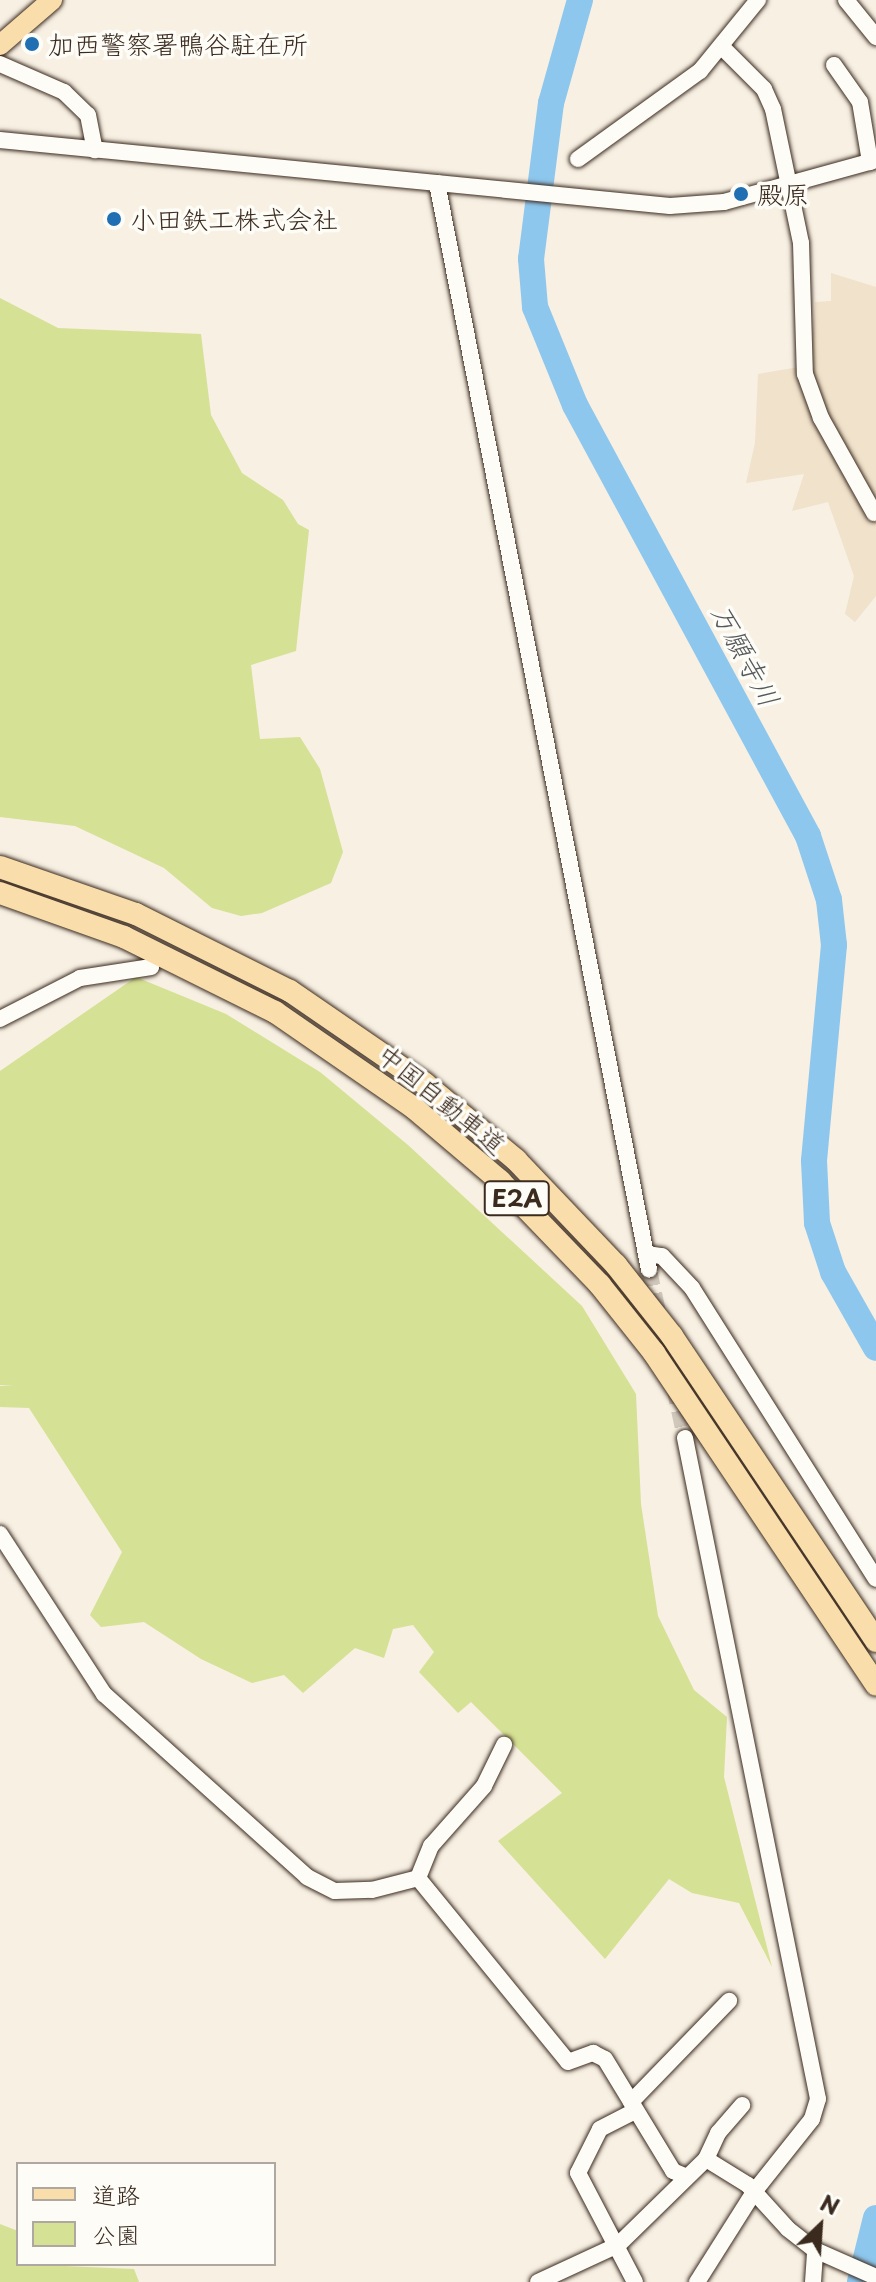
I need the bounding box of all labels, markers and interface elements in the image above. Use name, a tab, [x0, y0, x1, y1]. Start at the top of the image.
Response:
place label: 加西警察署鴨谷駐在所	[48, 28, 308, 60]
marker: 加西警察署鴨谷駐在所	[23, 35, 41, 53]
place label: 殿原	[757, 178, 809, 210]
marker: 殿原	[732, 185, 750, 203]
place label: 小田鉄工株式会社	[130, 203, 338, 235]
marker: 小田鉄工株式会社	[105, 210, 123, 228]
water label: 万願寺川	[705, 598, 787, 712]
street label: 中国自動車道	[372, 1038, 512, 1160]
road number: E2A	[483, 1178, 551, 1218]
legend	[16, 2162, 276, 2266]
text: 道路	[92, 2176, 140, 2212]
text: N	[815, 2185, 845, 2222]
north arrow	[780, 2186, 860, 2266]
text: 公園	[92, 2216, 140, 2252]

